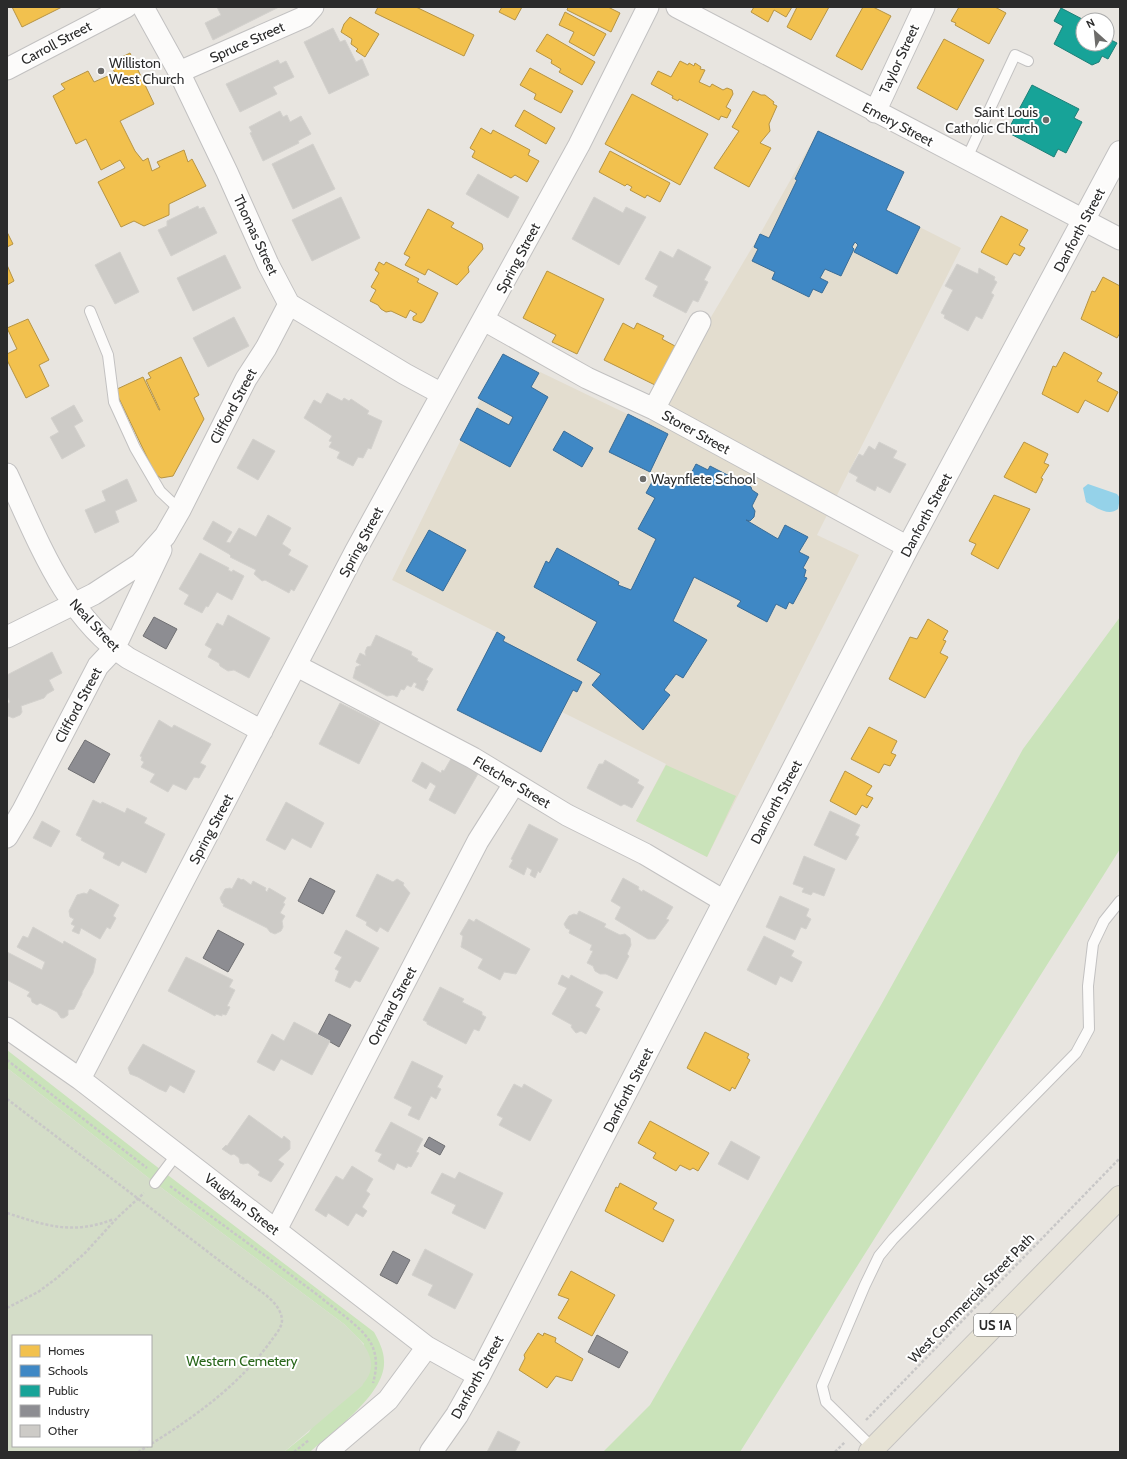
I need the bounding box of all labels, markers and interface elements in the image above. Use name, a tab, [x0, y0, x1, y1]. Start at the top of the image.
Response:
north arrow	[1075, 12, 1115, 52]
text: N	[1084, 15, 1097, 31]
street label: Carroll Street	[18, 17, 95, 69]
street label: Spruce Street	[207, 17, 288, 67]
street label: Taylor Street	[875, 21, 923, 97]
place label: Williston West Church	[109, 54, 184, 88]
marker: Williston West Church	[96, 66, 106, 76]
street label: Emery Street	[859, 98, 937, 150]
place label: Saint Louis Catholic Church	[945, 103, 1038, 137]
marker: Saint Louis Catholic Church	[1041, 115, 1051, 125]
street label: Danforth Street	[1049, 185, 1109, 275]
street label: Thomas Street	[230, 192, 283, 278]
street label: Spring Street	[492, 219, 544, 296]
street label: Clifford Street	[206, 365, 261, 447]
street label: Storer Street	[659, 406, 734, 458]
place label: Waynflete School	[651, 470, 756, 488]
street label: Danforth Street	[896, 470, 956, 560]
marker: Waynflete School	[638, 474, 648, 484]
street label: Spring Street	[335, 503, 387, 580]
street label: Neal Street	[66, 595, 124, 655]
street label: Clifford Street	[51, 664, 106, 746]
street label: Fletcher Street	[470, 752, 554, 812]
street label: Danforth Street	[746, 757, 806, 847]
street label: Spring Street	[185, 790, 237, 867]
street label: Orchard Street	[364, 963, 420, 1049]
street label: Danforth Street	[599, 1044, 657, 1135]
street label: Vaughan Street	[201, 1169, 283, 1239]
street label: West Commercial Street Path	[904, 1229, 1038, 1367]
road number: US 1A	[974, 1314, 1016, 1336]
street label: Danforth Street	[447, 1332, 507, 1422]
legend	[12, 1335, 152, 1447]
text: Homes	[48, 1343, 85, 1358]
park label: Western Cemetery	[186, 1352, 298, 1370]
text: Schools	[48, 1363, 88, 1378]
text: Public	[48, 1383, 79, 1398]
text: Industry	[48, 1403, 89, 1418]
text: Other	[48, 1423, 78, 1438]

